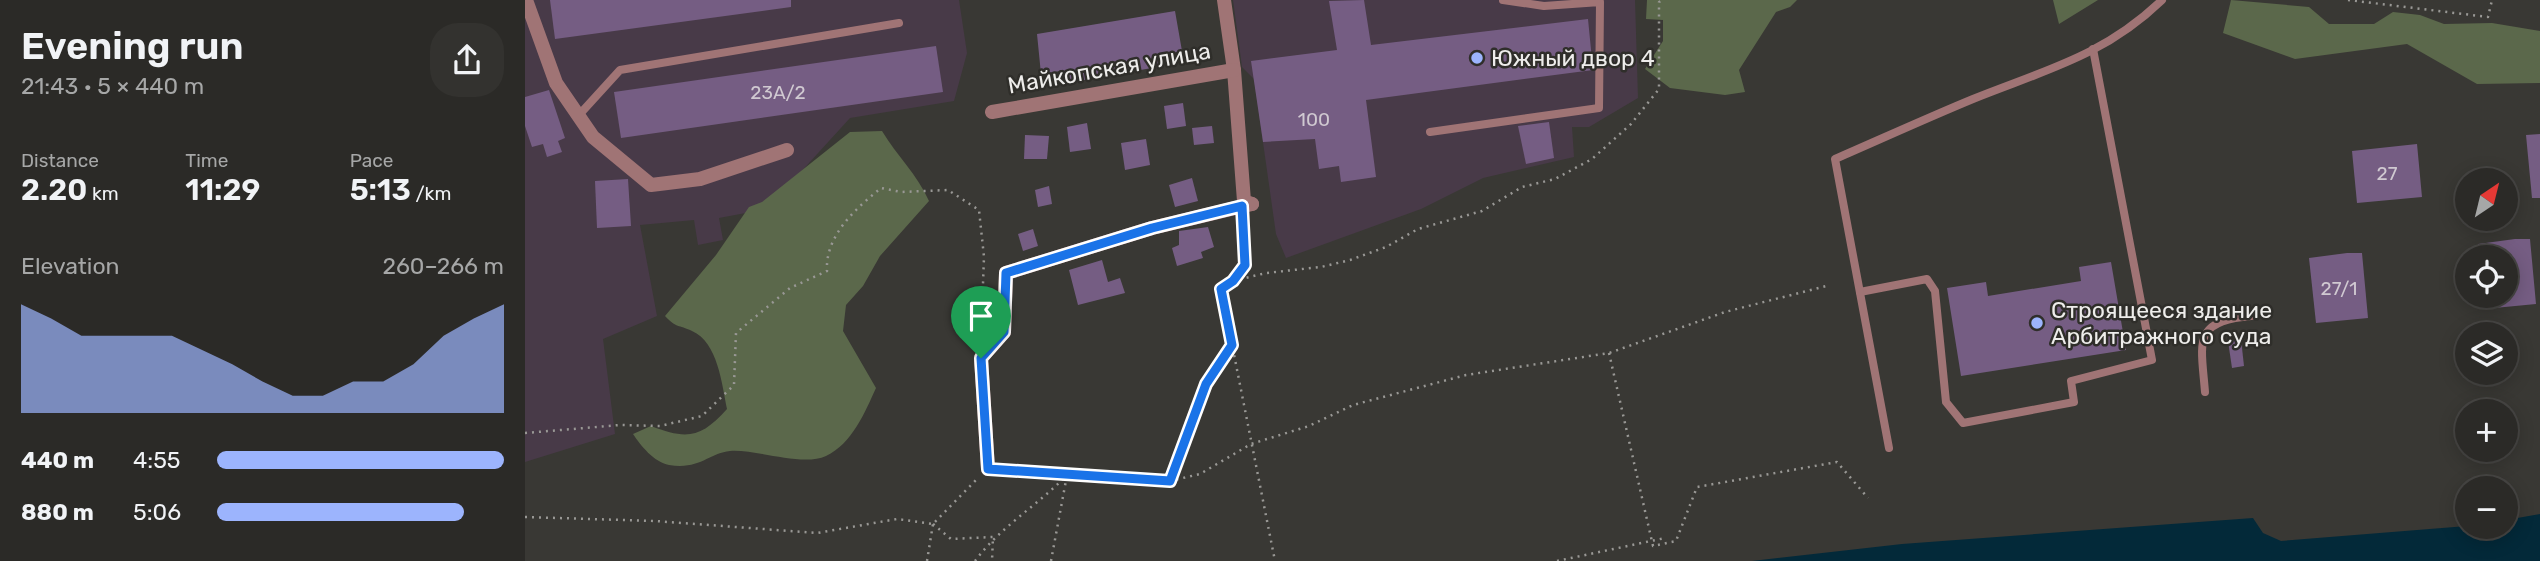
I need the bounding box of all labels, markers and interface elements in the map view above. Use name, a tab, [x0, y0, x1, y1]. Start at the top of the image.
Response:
text: Evening run	[21, 23, 244, 69]
button: share	[430, 23, 504, 97]
street label: Майкопская улица	[1005, 36, 1213, 100]
place label: Южный двор 4	[1491, 44, 1655, 72]
marker: Южный двор 4	[1469, 50, 1485, 66]
text: 21:43 · 5 × 440 m	[21, 72, 204, 100]
house number: 23А/2	[750, 81, 806, 104]
house number: 100	[1298, 108, 1330, 131]
text: Distance	[21, 149, 99, 172]
text: Time	[185, 149, 228, 172]
text: Pace	[350, 149, 393, 172]
house number: 27	[2377, 162, 2398, 185]
north arrow	[2455, 168, 2518, 231]
map controls	[2455, 168, 2518, 539]
text: 2.20	[21, 172, 87, 208]
text: 11:29	[185, 172, 260, 208]
text: 5:13	[350, 172, 411, 208]
text: km	[87, 182, 119, 205]
text: /km	[411, 182, 451, 205]
button: locate	[2455, 245, 2518, 308]
text: Elevation	[21, 252, 120, 280]
text: 260–266 m	[382, 252, 504, 280]
house number: 27/1	[2321, 277, 2357, 300]
pin	[951, 286, 1011, 358]
place label: Строящееся здание Арбитражного суда	[2051, 296, 2272, 350]
icon: arrive	[962, 297, 1000, 335]
marker: Строящееся здание Арбитражного суда	[2029, 315, 2045, 331]
button: layers	[2455, 322, 2518, 385]
button: +	[2455, 399, 2518, 462]
text: 440 m	[21, 446, 94, 474]
text: 4:55	[133, 446, 181, 474]
button: −	[2455, 476, 2518, 539]
text: 880 m	[21, 498, 94, 526]
text: 5:06	[133, 498, 181, 526]

